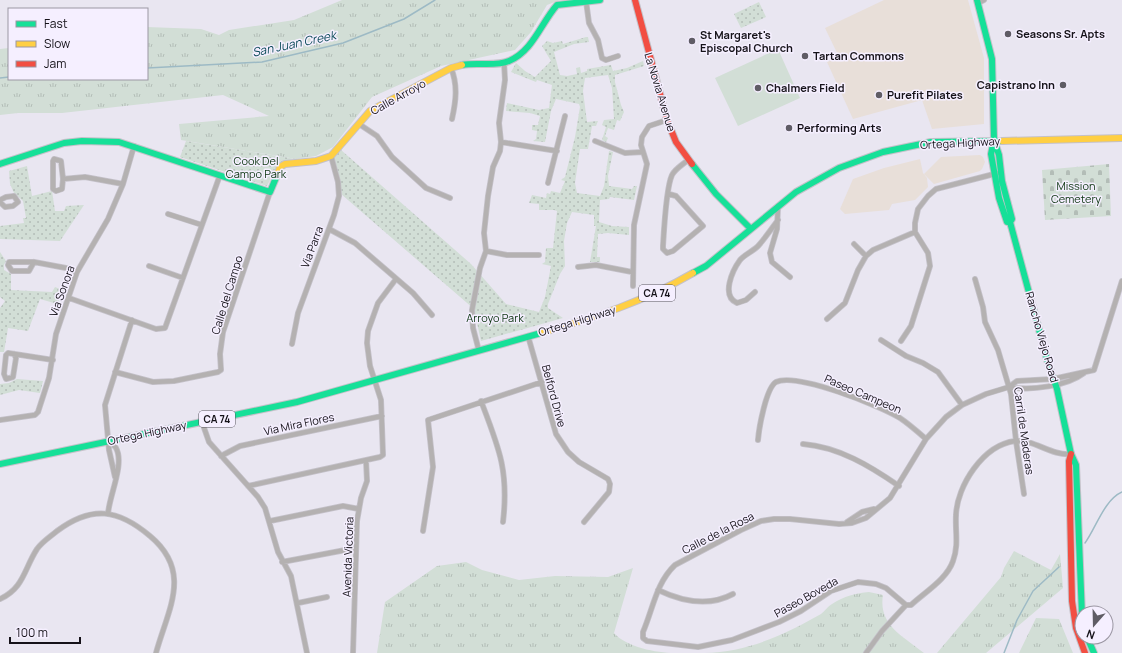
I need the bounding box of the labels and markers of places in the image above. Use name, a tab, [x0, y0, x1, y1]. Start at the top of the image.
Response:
place label: Seasons Sr. Apts	[1016, 26, 1105, 41]
place label: St Margaret's Episcopal Church	[700, 27, 793, 55]
marker: Seasons Sr. Apts	[1003, 29, 1013, 39]
marker: St Margaret's Episcopal Church	[687, 36, 697, 46]
place label: Tartan Commons	[813, 48, 904, 63]
marker: Tartan Commons	[800, 51, 810, 61]
place label: Capistrano Inn	[977, 77, 1055, 92]
place label: Chalmers Field	[766, 80, 845, 95]
marker: Capistrano Inn	[1058, 80, 1068, 90]
marker: Chalmers Field	[753, 83, 763, 93]
place label: Purefit Pilates	[887, 87, 963, 102]
marker: Purefit Pilates	[874, 90, 884, 100]
place label: Performing Arts	[797, 120, 881, 135]
marker: Performing Arts	[784, 123, 794, 133]

